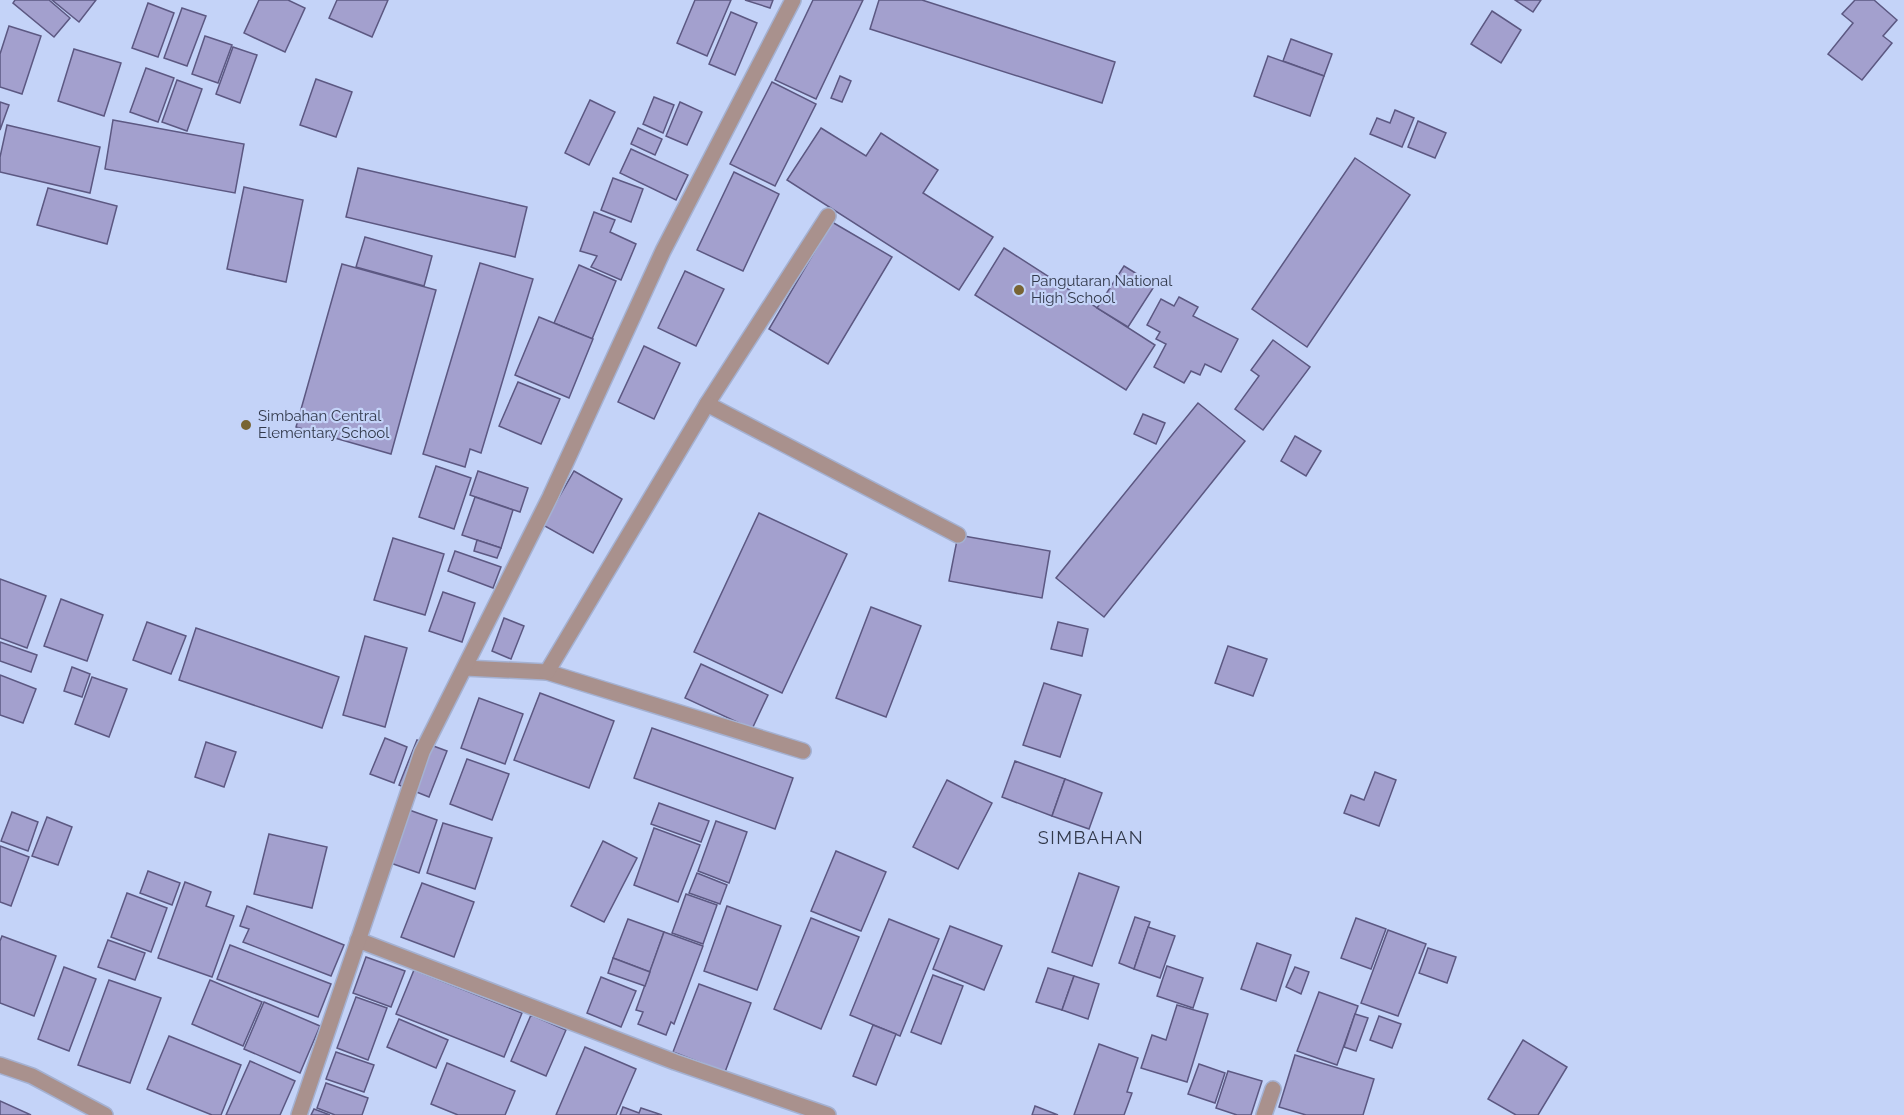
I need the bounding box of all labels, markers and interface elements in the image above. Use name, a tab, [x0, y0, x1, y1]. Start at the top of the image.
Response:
place label: Pangutaran National High School	[1031, 272, 1173, 307]
marker: Pangutaran National High School	[1012, 283, 1026, 297]
place label: Simbahan Central Elementary School	[258, 407, 390, 442]
marker: Simbahan Central Elementary School	[239, 418, 253, 432]
district label: SIMBAHAN	[1038, 827, 1144, 848]

